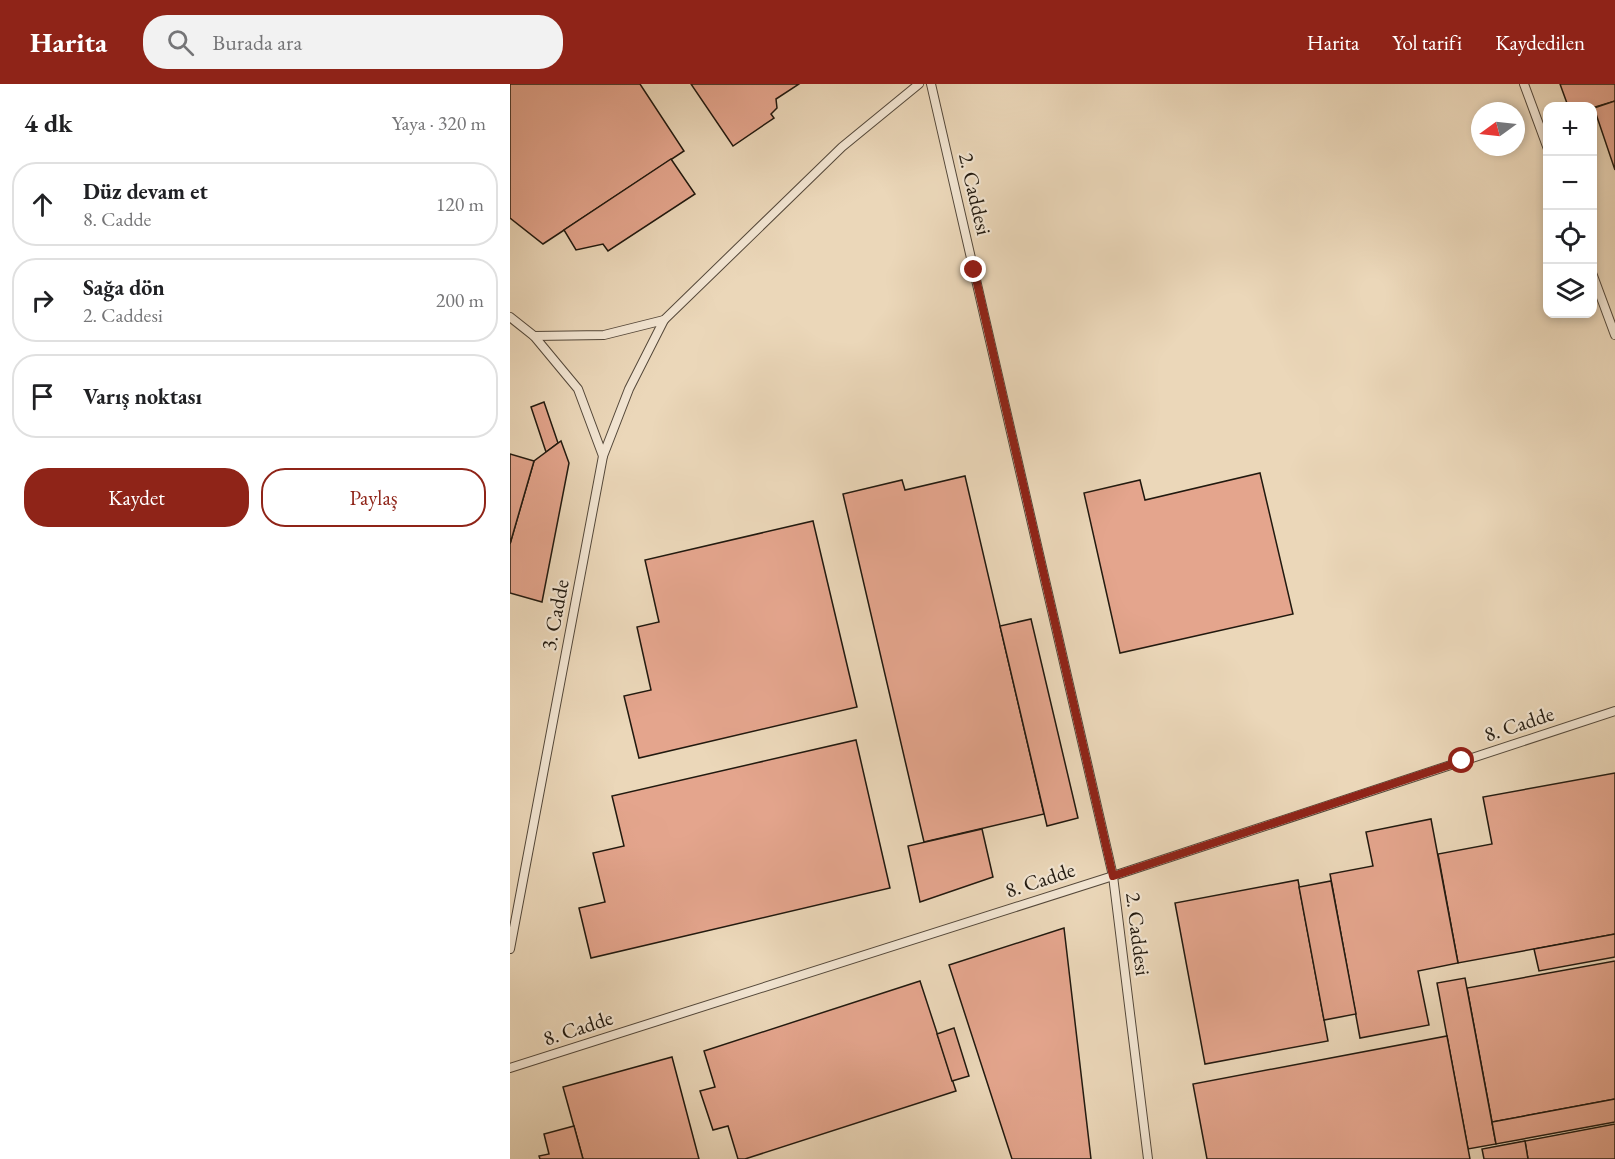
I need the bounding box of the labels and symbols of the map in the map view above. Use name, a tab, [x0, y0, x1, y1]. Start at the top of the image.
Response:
north arrow	[1471, 102, 1525, 156]
street label: 2. Caddesi	[953, 150, 998, 238]
route end	[960, 256, 986, 282]
street label: 3. Cadde	[534, 577, 575, 653]
street label: 8. Cadde	[1481, 700, 1557, 747]
route start	[1448, 747, 1474, 773]
street label: 8. Cadde	[1002, 856, 1078, 903]
street label: 2. Caddesi	[1120, 891, 1157, 977]
street label: 8. Cadde	[540, 1004, 616, 1051]

